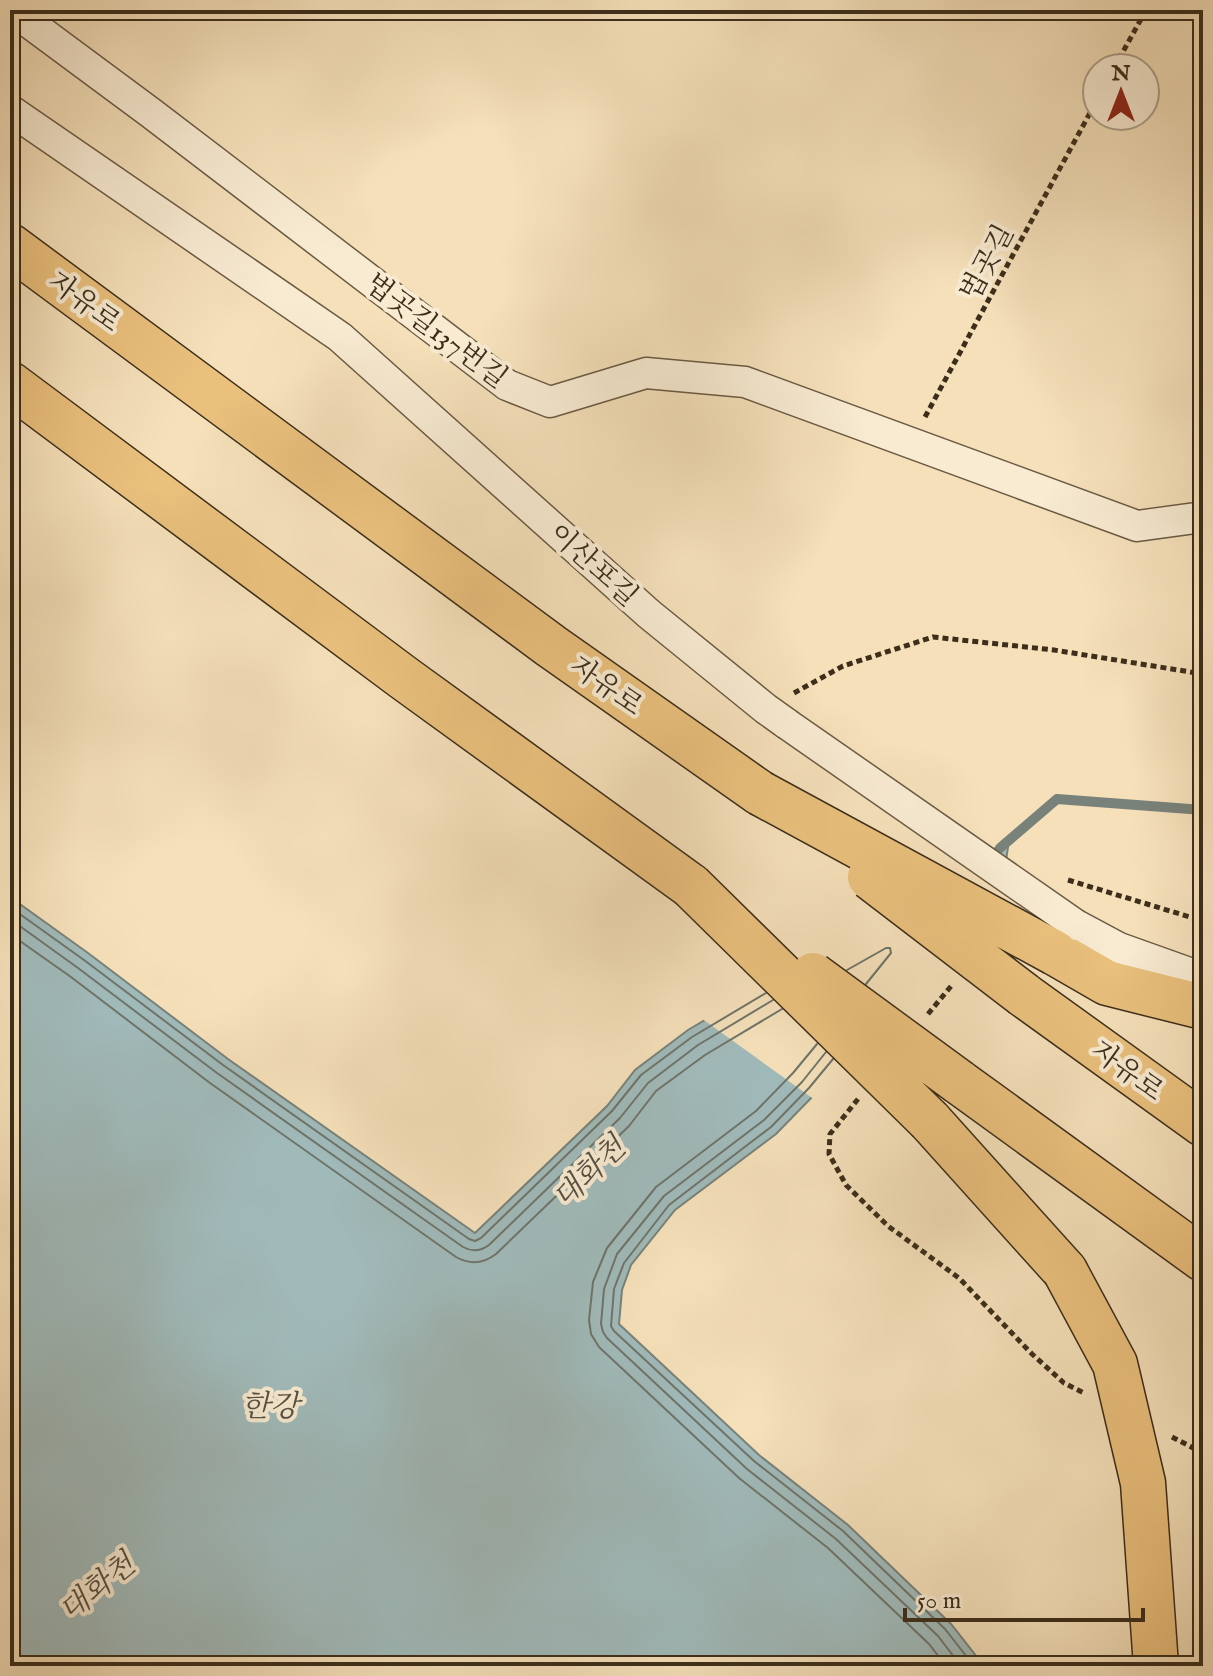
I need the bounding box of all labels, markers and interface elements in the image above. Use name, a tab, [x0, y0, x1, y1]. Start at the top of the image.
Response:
north arrow	[1081, 52, 1161, 132]
text: N	[1110, 60, 1131, 88]
street label: 법곳길	[954, 219, 1023, 307]
street label: 자유로	[40, 265, 127, 341]
street label: 법곳길137번길	[357, 267, 514, 397]
street label: 이산포길	[540, 517, 644, 615]
street label: 자유로	[562, 649, 649, 725]
street label: 자유로	[1083, 1034, 1170, 1110]
water label: 대화천	[546, 1128, 636, 1217]
water label: 한강	[241, 1389, 303, 1427]
water label: 대화천	[53, 1545, 146, 1631]
scale bar	[905, 1572, 1143, 1622]
text: 50 m	[917, 1586, 961, 1617]

